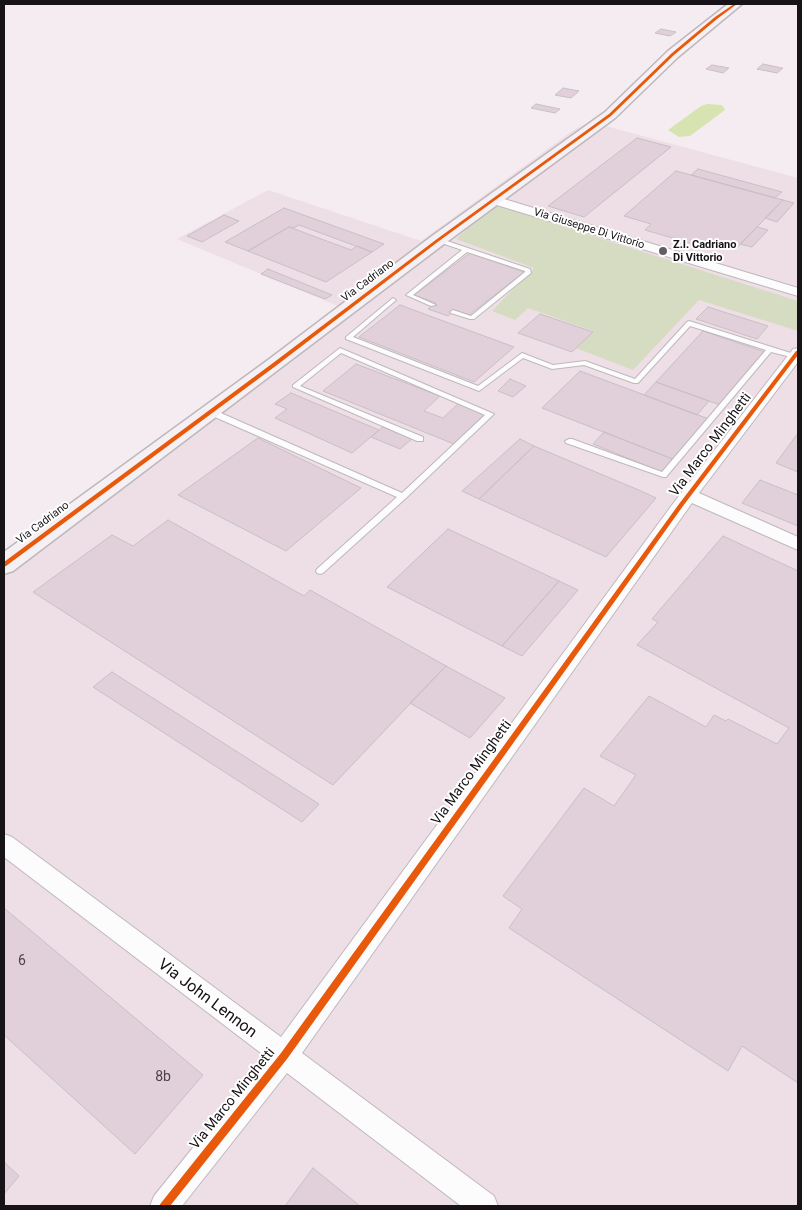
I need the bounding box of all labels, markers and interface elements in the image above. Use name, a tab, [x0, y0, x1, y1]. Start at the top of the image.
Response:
street label: Via Giuseppe Di Vittorio	[532, 206, 646, 252]
place label: Z.I. Cadriano Di Vittorio	[673, 238, 736, 264]
marker: Z.I. Cadriano Di Vittorio	[657, 245, 669, 257]
street label: Via Cadriano	[339, 257, 397, 305]
street label: Via Marco Minghetti	[667, 390, 755, 500]
street label: Via Cadriano	[14, 499, 72, 547]
street label: Via Marco Minghetti	[428, 717, 516, 829]
house number: 6	[18, 953, 26, 969]
street label: Via John Lennon	[154, 956, 260, 1042]
street label: Via Marco Minghetti	[187, 1045, 279, 1153]
house number: 8b	[155, 1069, 171, 1085]

